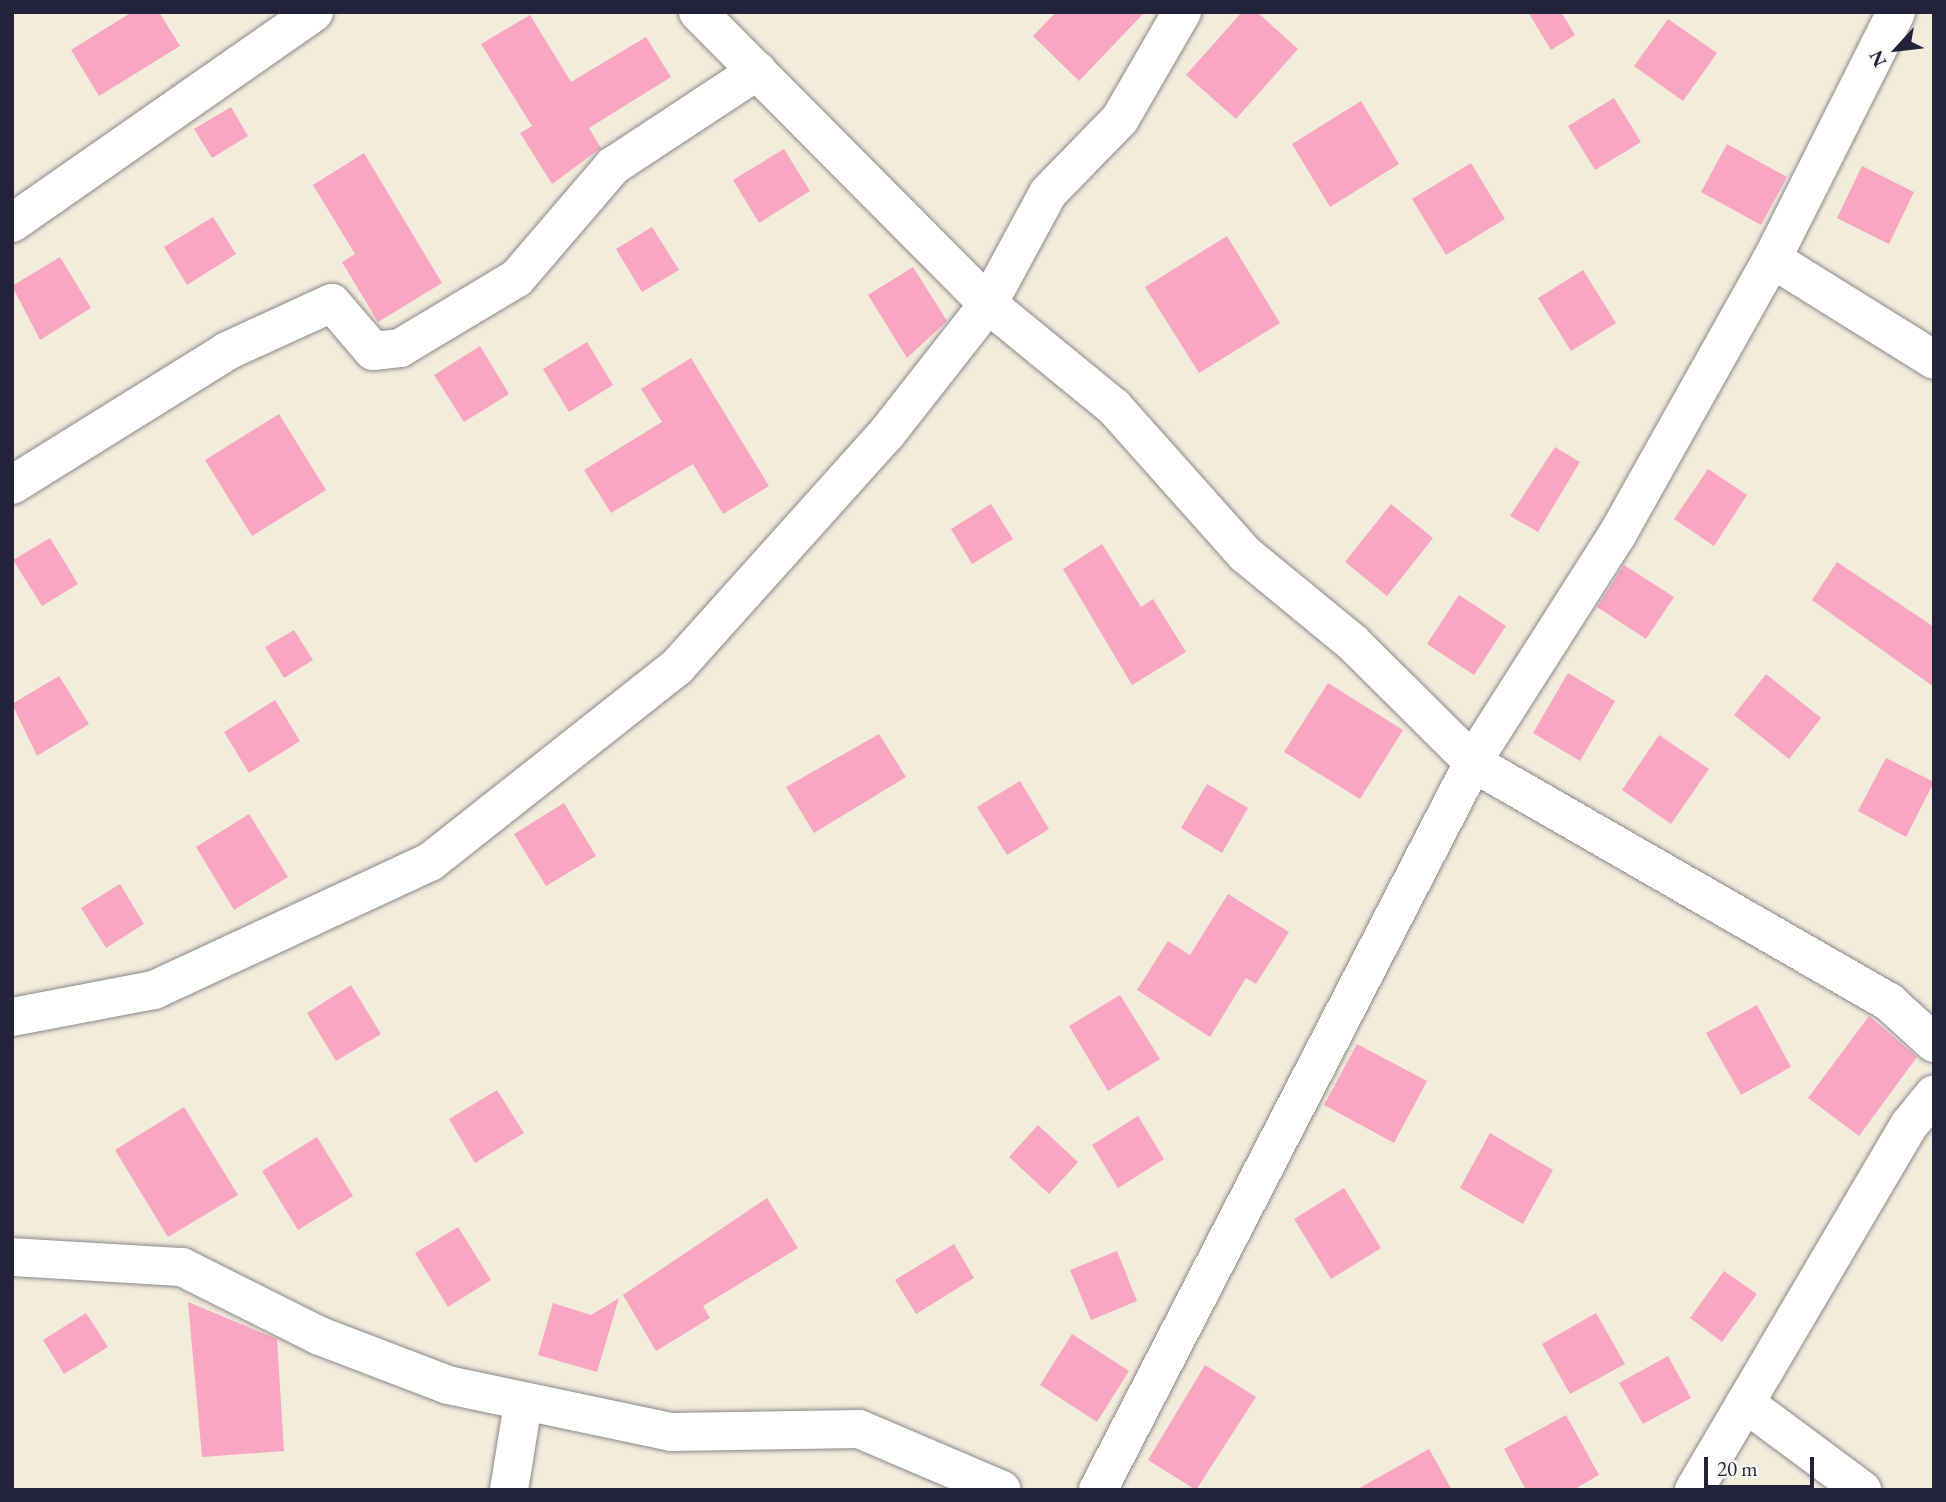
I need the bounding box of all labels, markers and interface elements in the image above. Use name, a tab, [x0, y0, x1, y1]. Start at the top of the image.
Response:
north arrow	[1862, 14, 1932, 84]
text: N	[1863, 46, 1892, 71]
scale bar	[1708, 1442, 1818, 1486]
text: 20 m	[1717, 1455, 1758, 1482]

